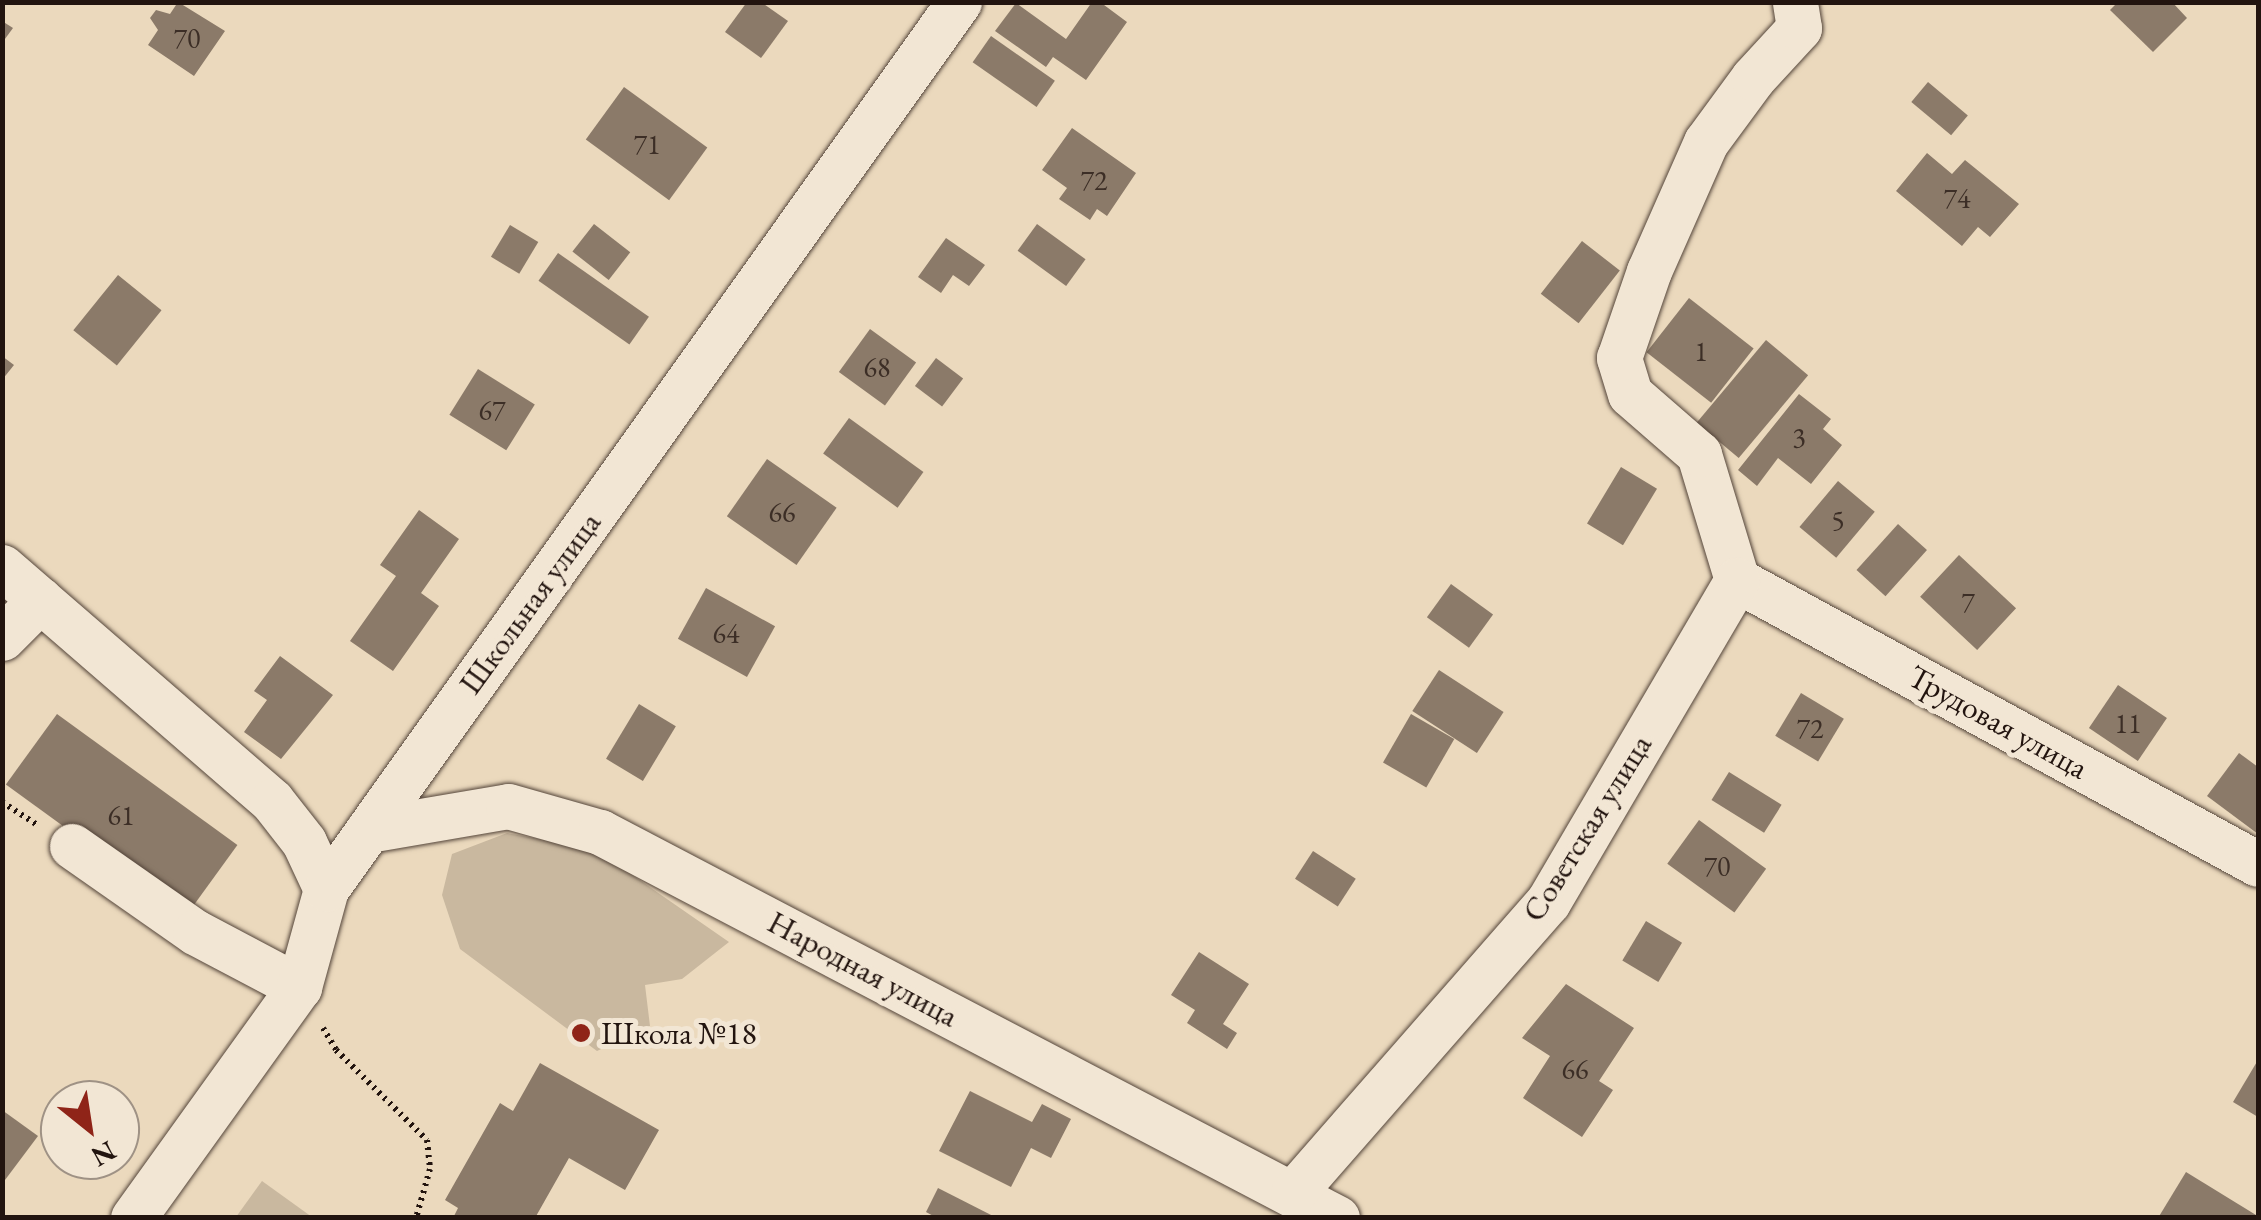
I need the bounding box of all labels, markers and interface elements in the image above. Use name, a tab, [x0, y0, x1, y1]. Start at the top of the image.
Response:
house number: 70	[174, 21, 200, 55]
house number: 71	[634, 127, 660, 161]
house number: 72	[1081, 163, 1107, 197]
house number: 74	[1944, 181, 1970, 215]
house number: 1	[1694, 334, 1708, 368]
house number: 68	[864, 350, 890, 384]
house number: 67	[479, 393, 505, 427]
house number: 3	[1792, 420, 1806, 454]
house number: 66	[769, 495, 795, 529]
house number: 5	[1831, 503, 1845, 537]
street label: Школьная улица	[451, 505, 609, 701]
house number: 7	[1961, 585, 1975, 619]
house number: 64	[713, 616, 739, 650]
street label: Трудовая улица	[1901, 657, 2095, 787]
house number: 11	[2115, 706, 2141, 740]
house number: 72	[1797, 711, 1823, 745]
street label: Советская улица	[1514, 727, 1660, 929]
house number: 61	[108, 798, 134, 832]
house number: 70	[1704, 849, 1730, 883]
street label: Народная улица	[761, 903, 965, 1035]
place label: Школа №18	[601, 1014, 757, 1052]
marker: Школа №18	[570, 1022, 592, 1044]
house number: 66	[1562, 1052, 1588, 1086]
north arrow	[40, 1080, 140, 1180]
text: N	[85, 1133, 123, 1176]

